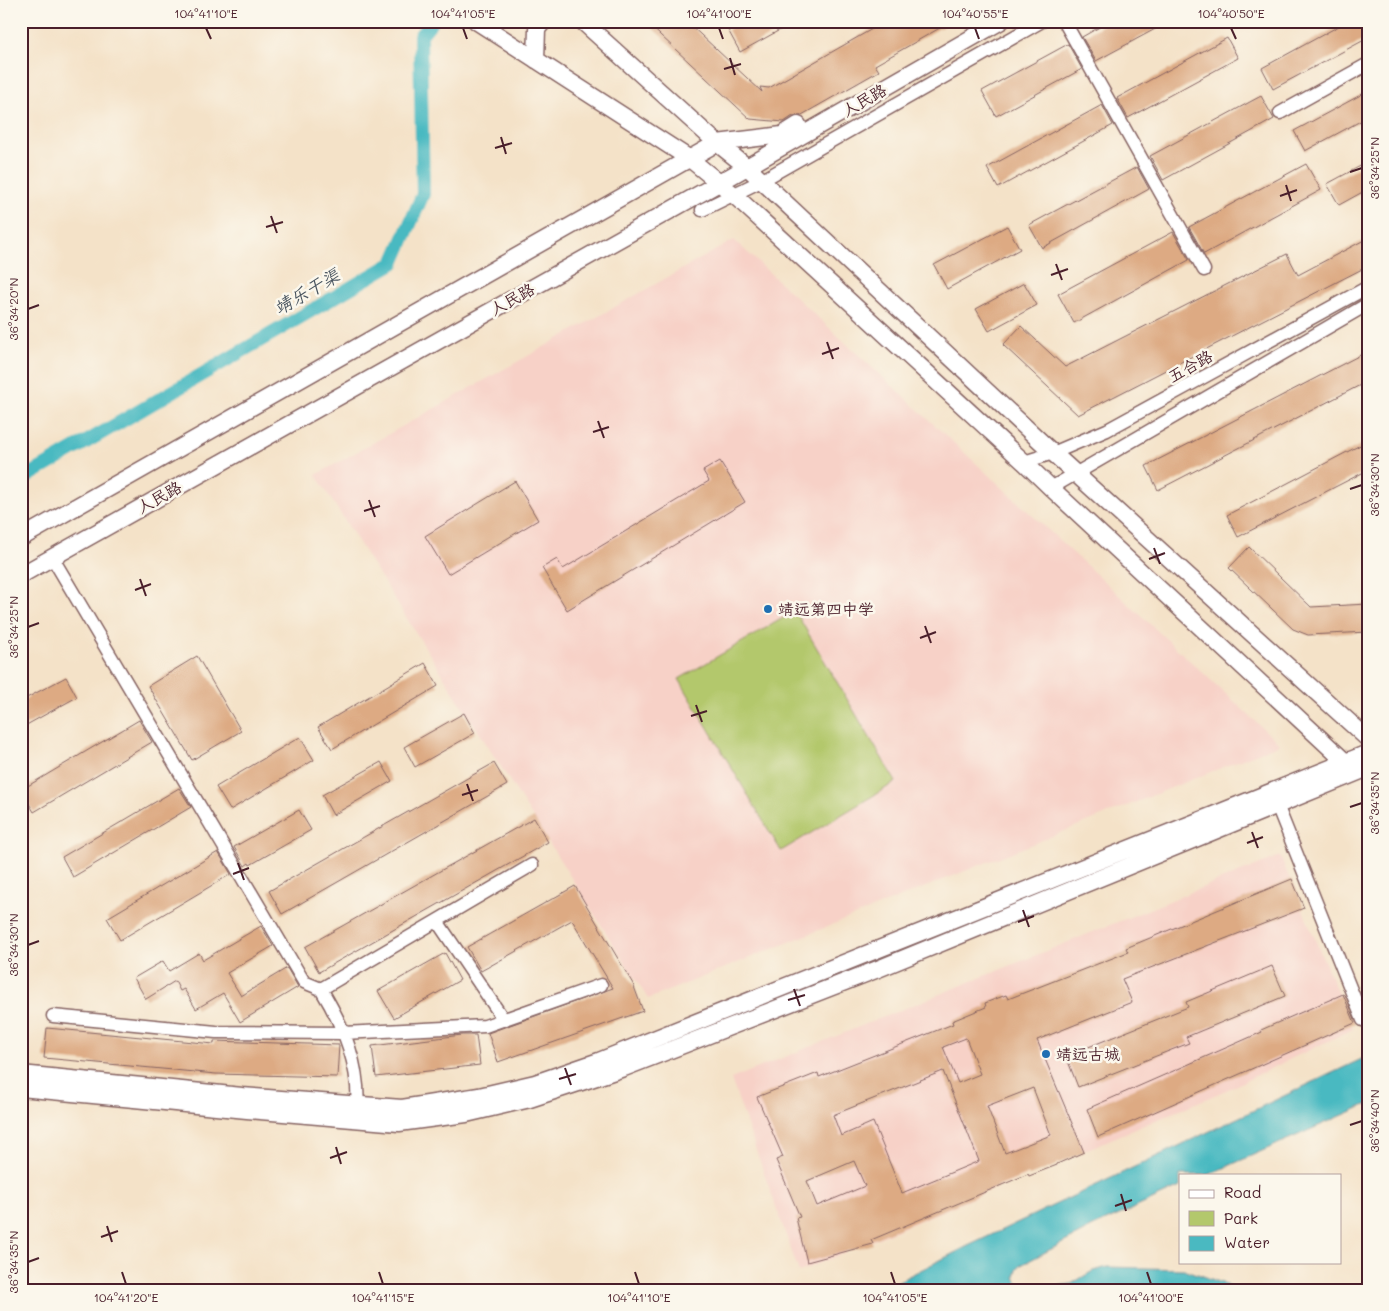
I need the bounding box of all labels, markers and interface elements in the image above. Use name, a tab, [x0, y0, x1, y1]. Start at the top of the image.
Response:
text: 104°41'10"E	[174, 5, 238, 21]
text: 104°41'05"E	[430, 5, 496, 21]
text: 104°41'00"E	[686, 5, 752, 21]
text: 104°40'55"E	[942, 5, 1008, 21]
text: 104°40'50"E	[1197, 5, 1265, 21]
street label: 人民路	[838, 78, 890, 121]
text: 36°34'25"N	[1366, 137, 1382, 199]
water label: 靖乐干渠	[269, 262, 345, 320]
text: 36°34'20"N	[5, 278, 21, 340]
street label: 人民路	[486, 278, 538, 319]
street label: 五合路	[1164, 345, 1216, 386]
text: 36°34'30"N	[1366, 453, 1382, 517]
street label: 人民路	[133, 476, 185, 517]
text: 36°34'25"N	[5, 596, 21, 658]
place label: 靖远第四中学	[778, 598, 874, 619]
marker: 靖远第四中学	[762, 603, 774, 615]
text: 36°34'35"N	[1366, 772, 1382, 834]
text: 36°34'30"N	[5, 913, 21, 977]
place label: 靖远古城	[1056, 1043, 1120, 1064]
marker: 靖远古城	[1040, 1048, 1052, 1060]
text: 36°34'40"N	[1366, 1089, 1382, 1153]
legend	[1179, 1174, 1342, 1264]
text: Road	[1224, 1182, 1261, 1202]
text: Park	[1224, 1208, 1258, 1228]
text: 36°34'35"N	[5, 1231, 21, 1293]
text: Water	[1224, 1232, 1270, 1252]
text: 104°41'20"E	[94, 1289, 158, 1305]
text: 104°41'15"E	[352, 1289, 415, 1305]
text: 104°41'10"E	[607, 1289, 671, 1305]
text: 104°41'05"E	[862, 1289, 928, 1305]
text: 104°41'00"E	[1118, 1289, 1184, 1305]

